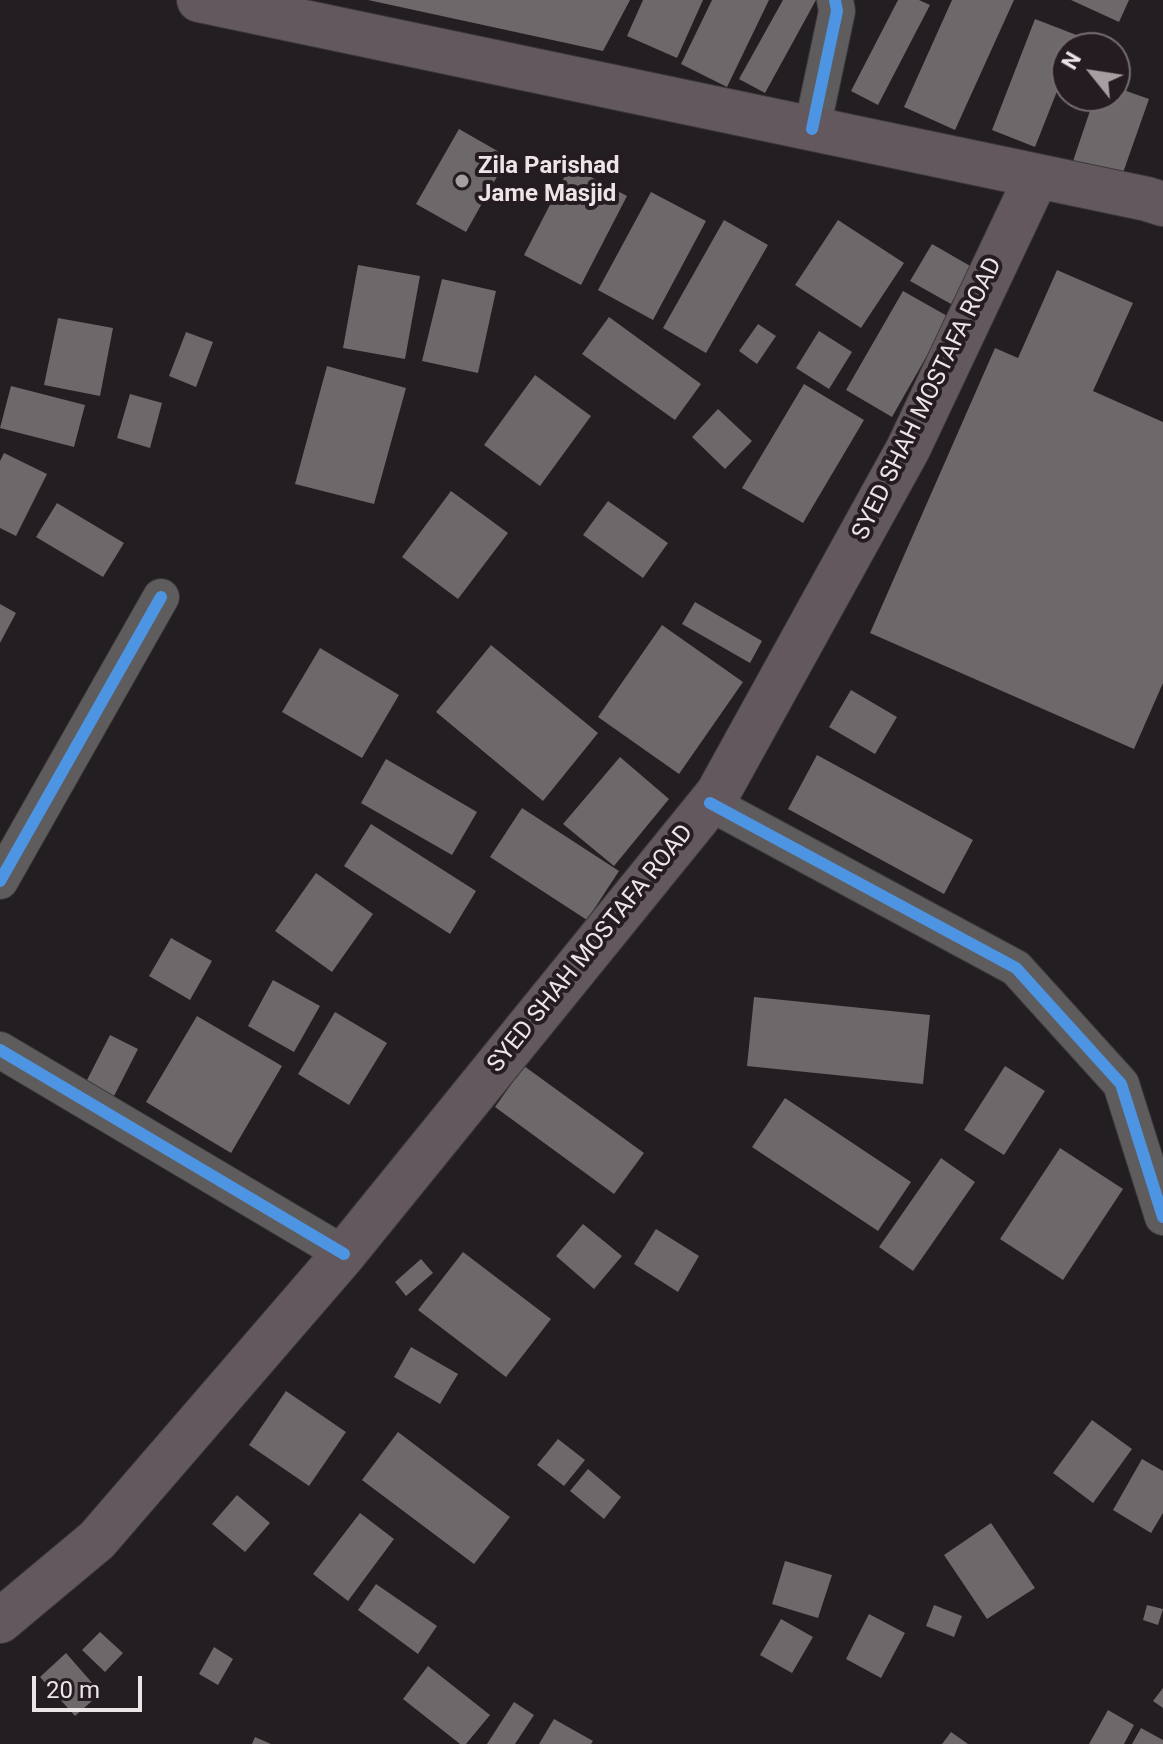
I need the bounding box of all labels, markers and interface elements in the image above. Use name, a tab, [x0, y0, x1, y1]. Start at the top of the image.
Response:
north arrow	[1051, 32, 1131, 112]
text: N	[1057, 48, 1086, 74]
place label: Zila Parishad Jame Masjid	[478, 153, 620, 209]
marker: Zila Parishad Jame Masjid	[453, 172, 471, 190]
street label: SYED SHAH MOSTAFA ROAD	[847, 253, 1009, 545]
street label: SYED SHAH MOSTAFA ROAD	[482, 819, 700, 1079]
scale bar	[36, 1660, 146, 1710]
text: 20 m	[46, 1676, 100, 1704]

